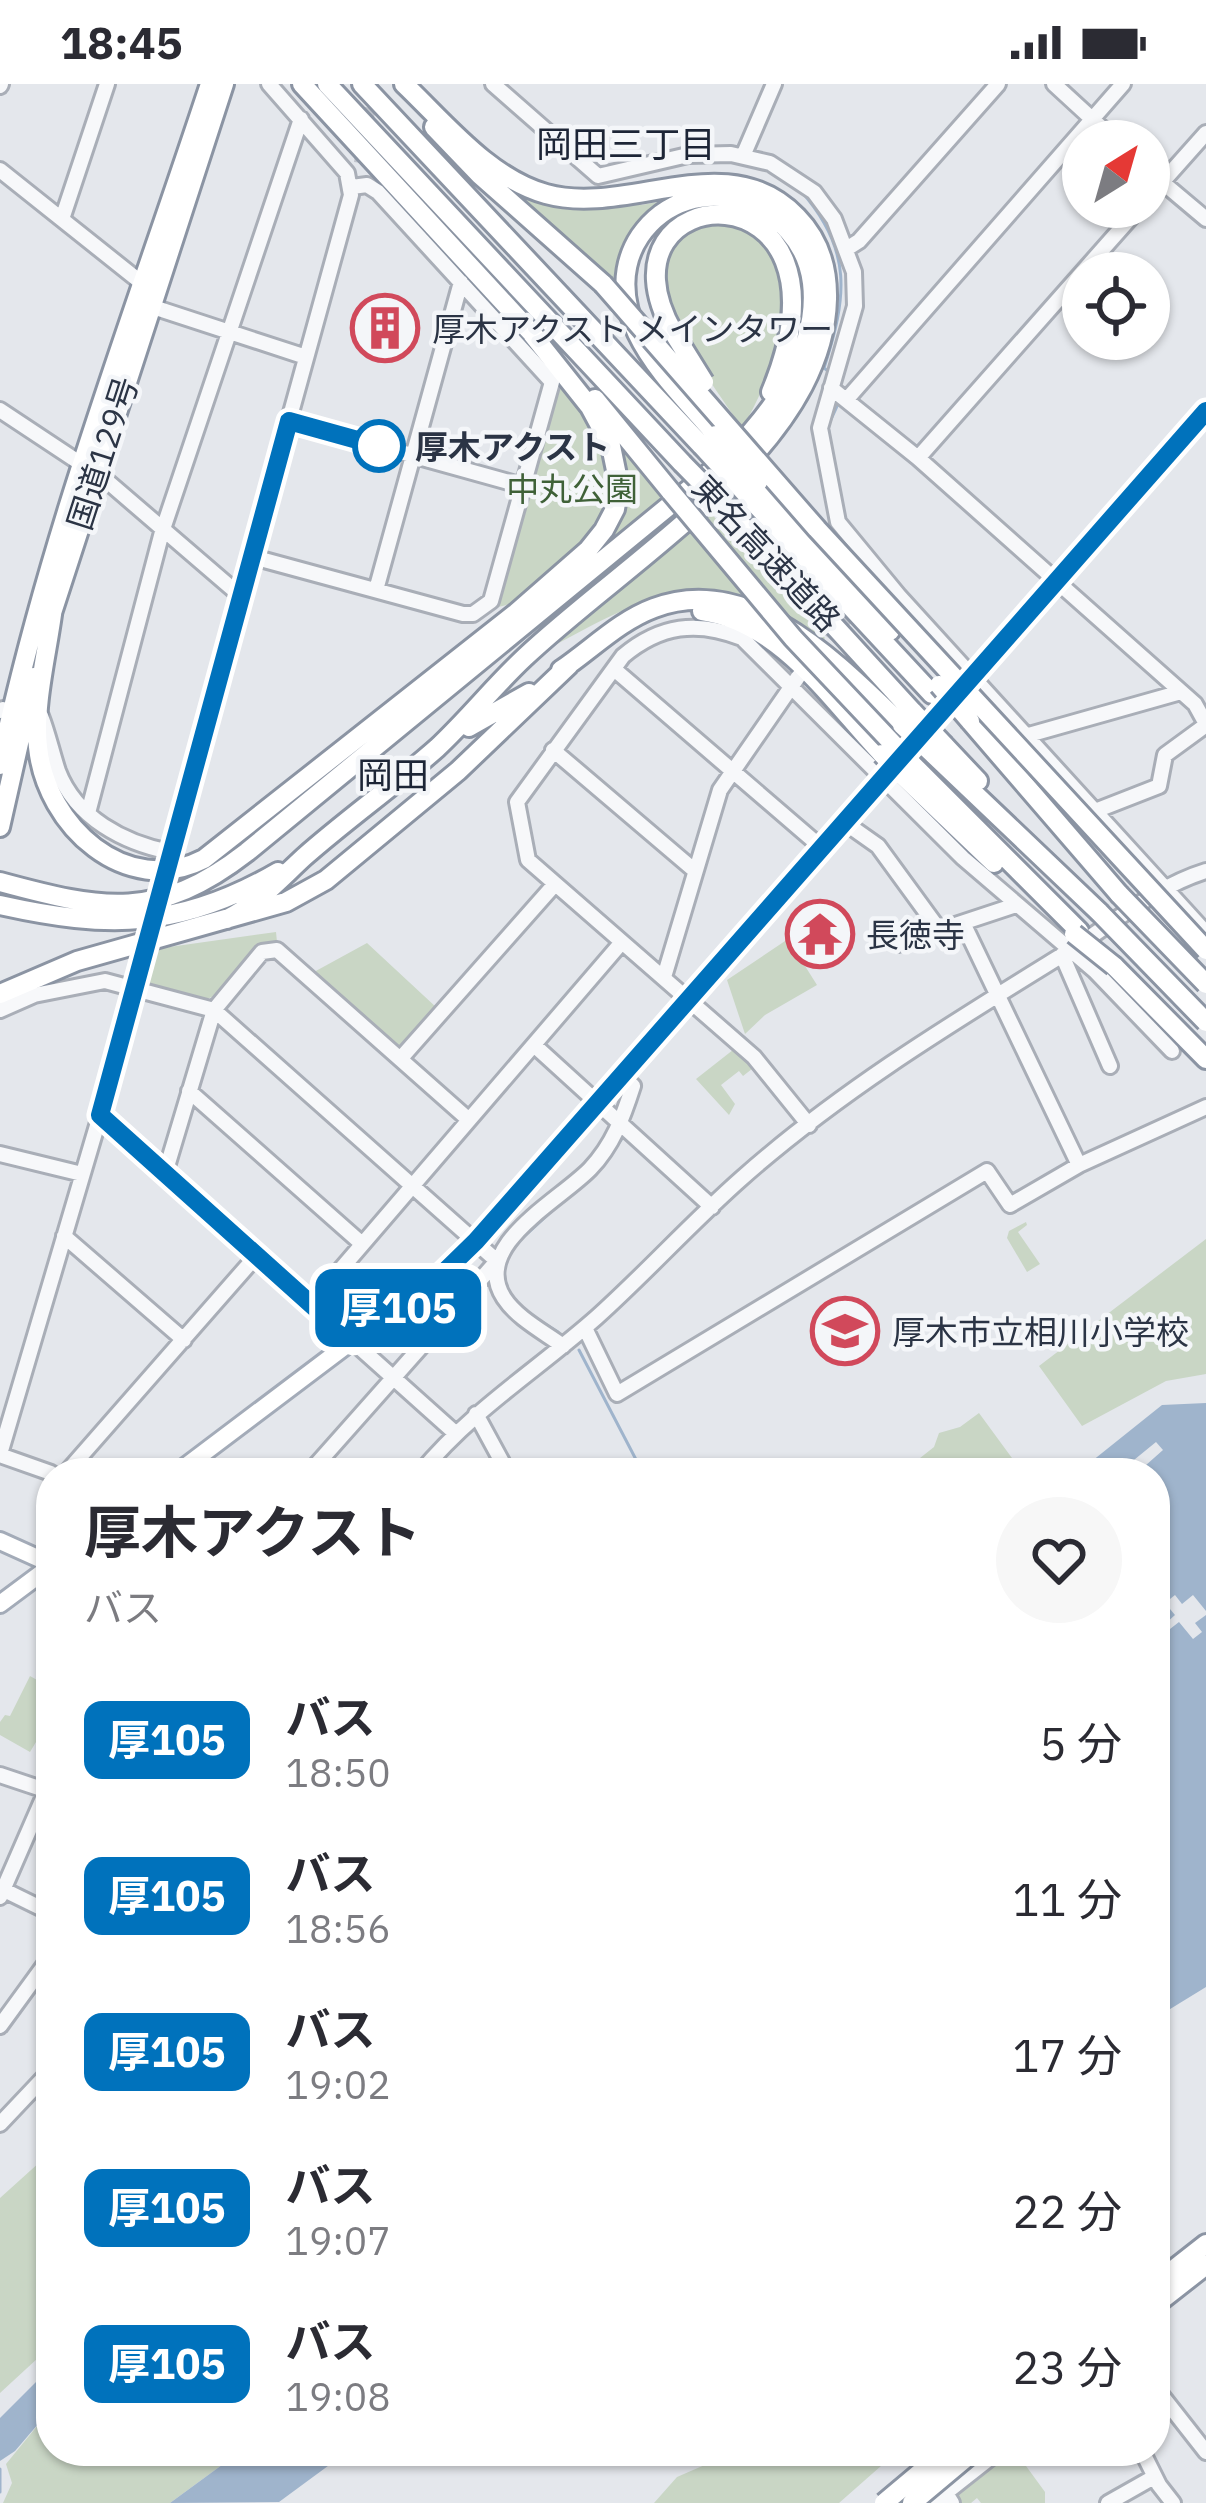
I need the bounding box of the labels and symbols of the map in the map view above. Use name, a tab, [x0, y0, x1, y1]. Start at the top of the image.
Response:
district label: 岡田三丁目	[536, 120, 716, 167]
north arrow	[1062, 120, 1170, 228]
building icon: 厚木アクスト メインタワー	[350, 293, 420, 363]
place label: 厚木アクスト メインタワー	[432, 307, 833, 350]
street label: 国道129号	[57, 371, 147, 535]
marker: 厚木アクスト	[354, 421, 404, 471]
place label: 厚木アクスト	[415, 425, 610, 468]
street label: 東名高速道路	[684, 466, 850, 640]
park label: 中丸公園	[506, 467, 638, 510]
district label: 岡田	[357, 751, 429, 798]
temple icon: 長徳寺	[785, 899, 855, 969]
place label: 長徳寺	[866, 913, 965, 956]
line badge: 厚105	[314, 1269, 482, 1347]
school or university icon: 厚木市立相川小学校	[810, 1296, 880, 1366]
place label: 厚木市立相川小学校	[892, 1310, 1189, 1353]

